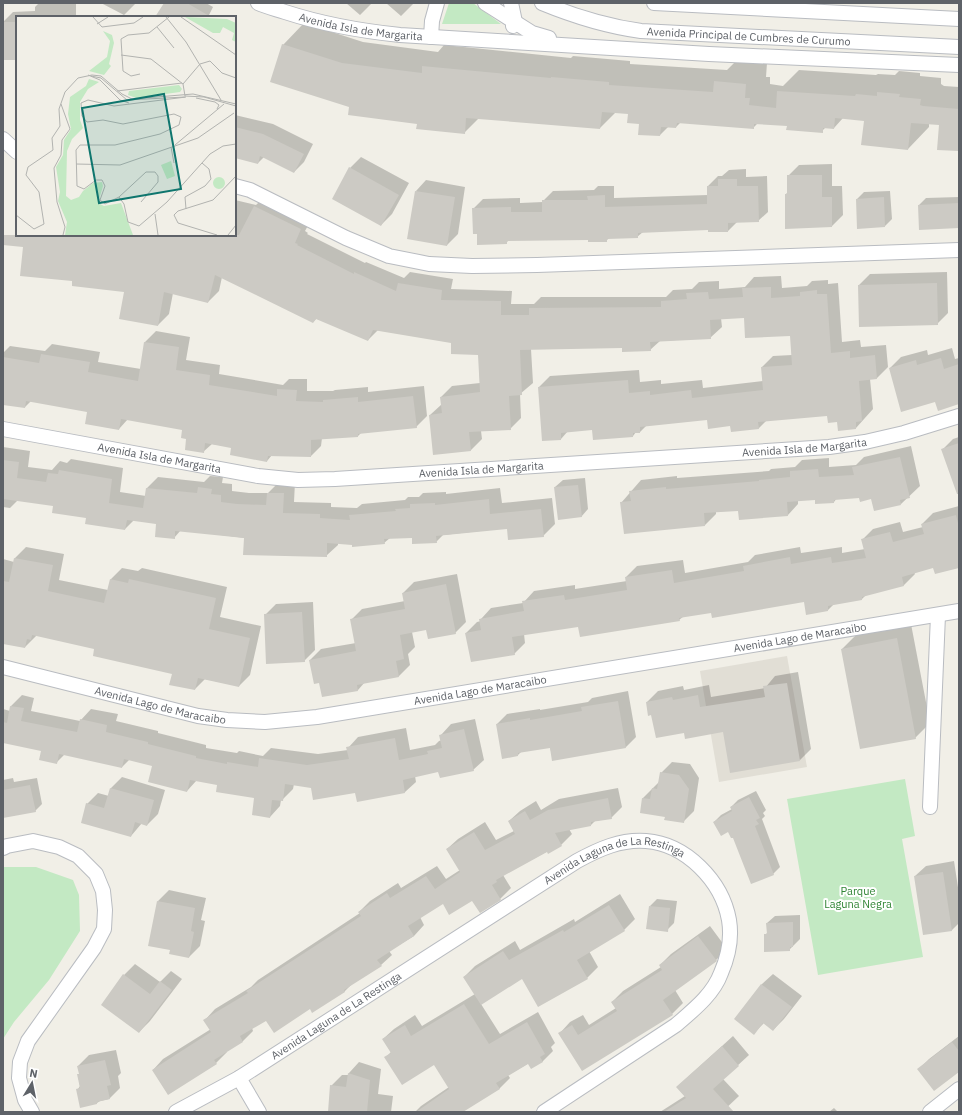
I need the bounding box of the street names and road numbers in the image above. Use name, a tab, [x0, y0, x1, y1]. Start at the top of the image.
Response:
street label: Avenida Isla de Margarita	[297, 10, 423, 43]
street label: Avenida Principal de Cumbres de Curumo	[646, 24, 851, 49]
street label: Avenida Isla de Margarita	[742, 435, 868, 460]
street label: Avenida Isla de Margarita	[97, 440, 222, 476]
street label: Avenida Isla de Margarita	[418, 458, 544, 481]
street label: Avenida Lago de Maracaibo	[732, 619, 867, 655]
street label: Avenida Lago de Maracaibo	[413, 672, 548, 708]
street label: Avenida Lago de Maracaibo	[93, 683, 227, 727]
street label: Avenida Laguna de La Restinga	[541, 834, 688, 888]
street label: Avenida Laguna de La Restinga	[268, 969, 404, 1063]

